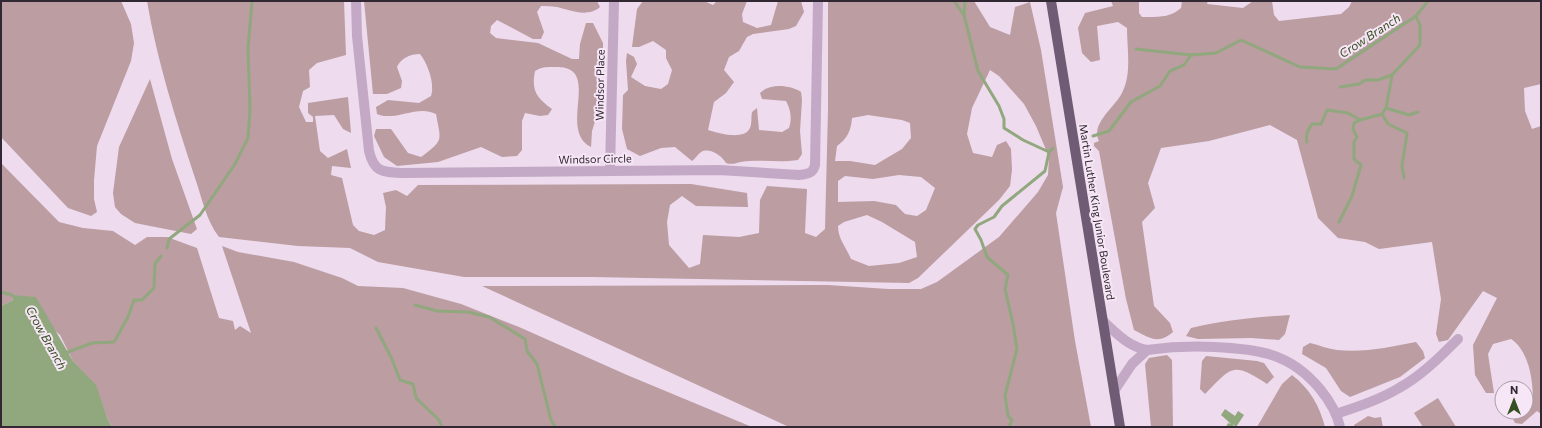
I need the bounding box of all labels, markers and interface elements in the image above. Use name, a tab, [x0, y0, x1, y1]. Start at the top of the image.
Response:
water label: Crow Branch	[1336, 10, 1403, 60]
street label: Windsor Place	[592, 49, 607, 121]
street label: Martin Luther King Junior Boulevard	[1076, 123, 1118, 301]
street label: Windsor Circle	[558, 151, 632, 166]
water label: Crow Branch	[24, 304, 70, 372]
north arrow	[1494, 380, 1534, 420]
text: N	[1510, 383, 1518, 396]

